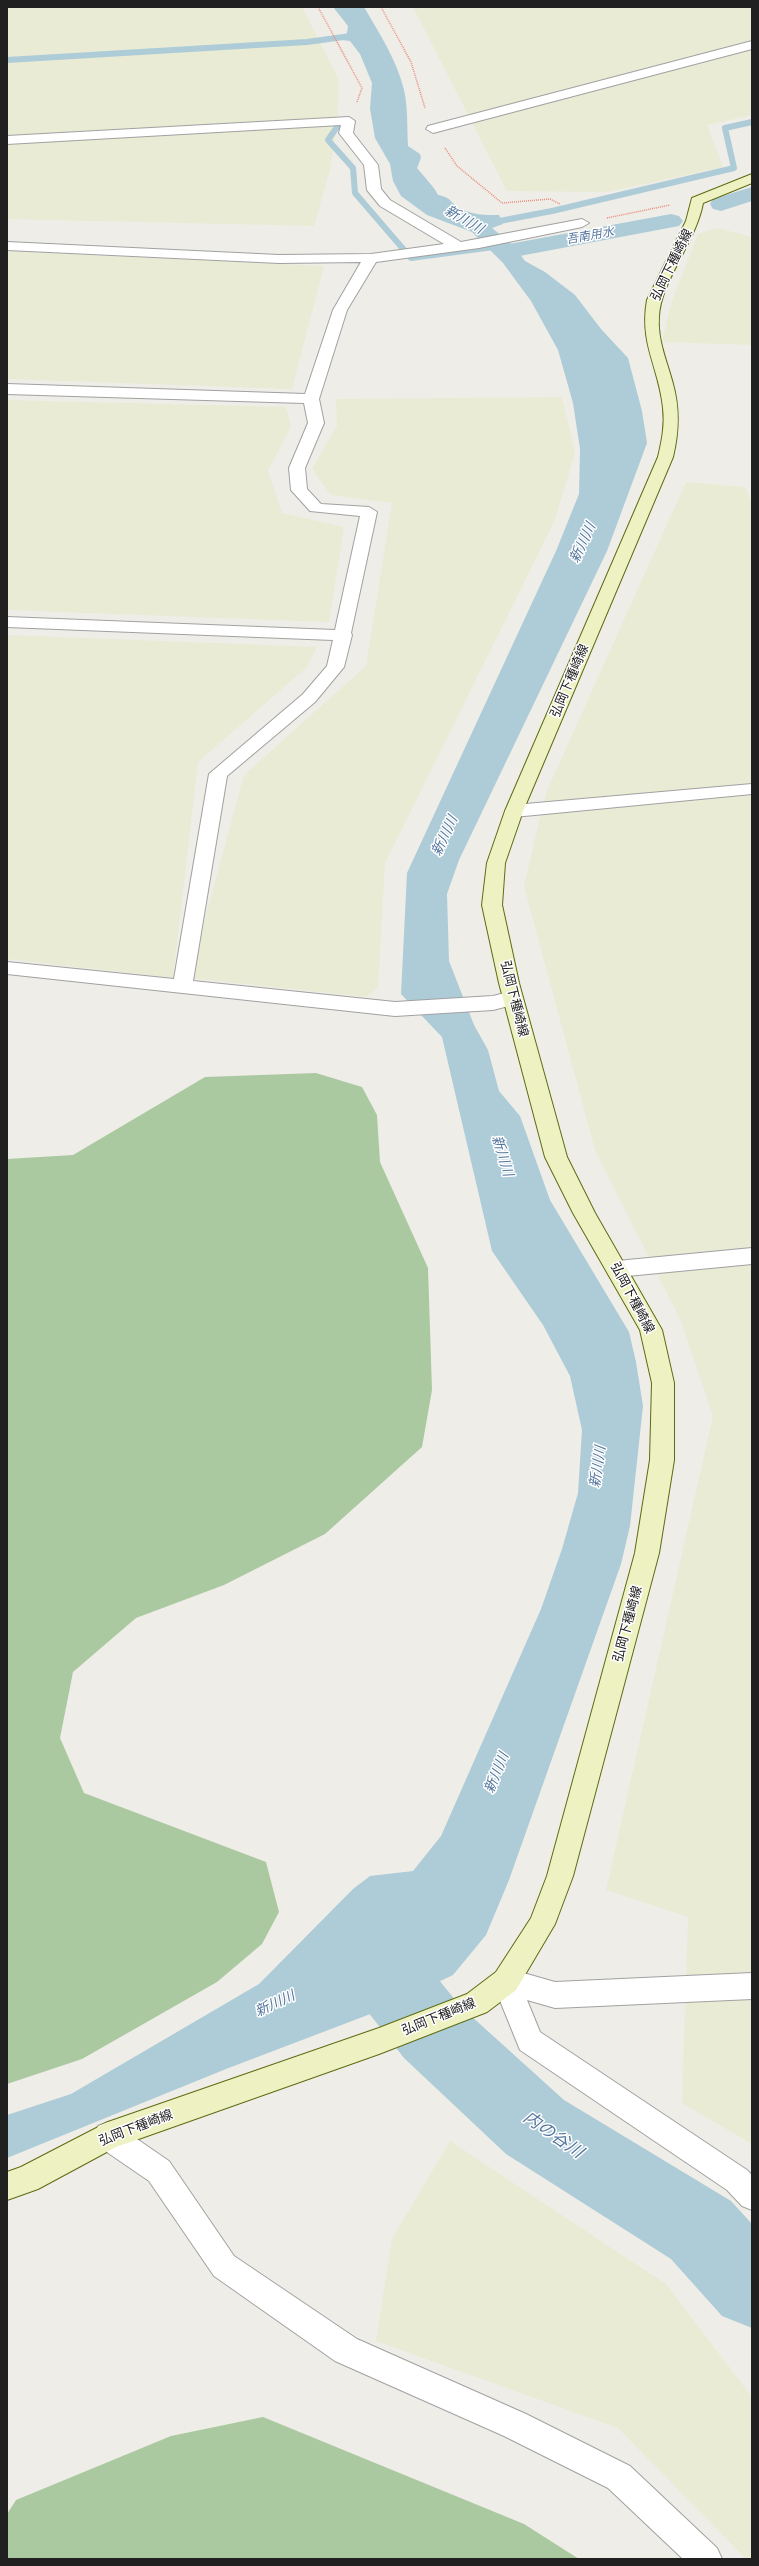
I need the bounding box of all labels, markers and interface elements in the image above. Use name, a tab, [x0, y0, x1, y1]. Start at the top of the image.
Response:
water label: 新川川	[442, 202, 486, 238]
water label: 吾南用水	[565, 225, 615, 247]
street label: 弘岡下種崎線	[648, 227, 696, 303]
water label: 新川川	[567, 520, 599, 566]
street label: 弘岡下種崎線	[548, 642, 592, 720]
water label: 新川川	[429, 813, 461, 859]
street label: 弘岡下種崎線	[497, 959, 531, 1039]
water label: 新川川	[488, 1133, 516, 1179]
street label: 弘岡下種崎線	[607, 1260, 657, 1336]
water label: 新川川	[587, 1445, 609, 1489]
street label: 弘岡下種崎線	[610, 1584, 646, 1664]
water label: 新川川	[481, 1750, 513, 1796]
water label: 新川川	[252, 1988, 298, 2020]
street label: 弘岡下種崎線	[400, 1995, 478, 2039]
street label: 弘岡下種崎線	[97, 2107, 175, 2149]
water label: 内の谷川	[519, 2107, 587, 2163]

